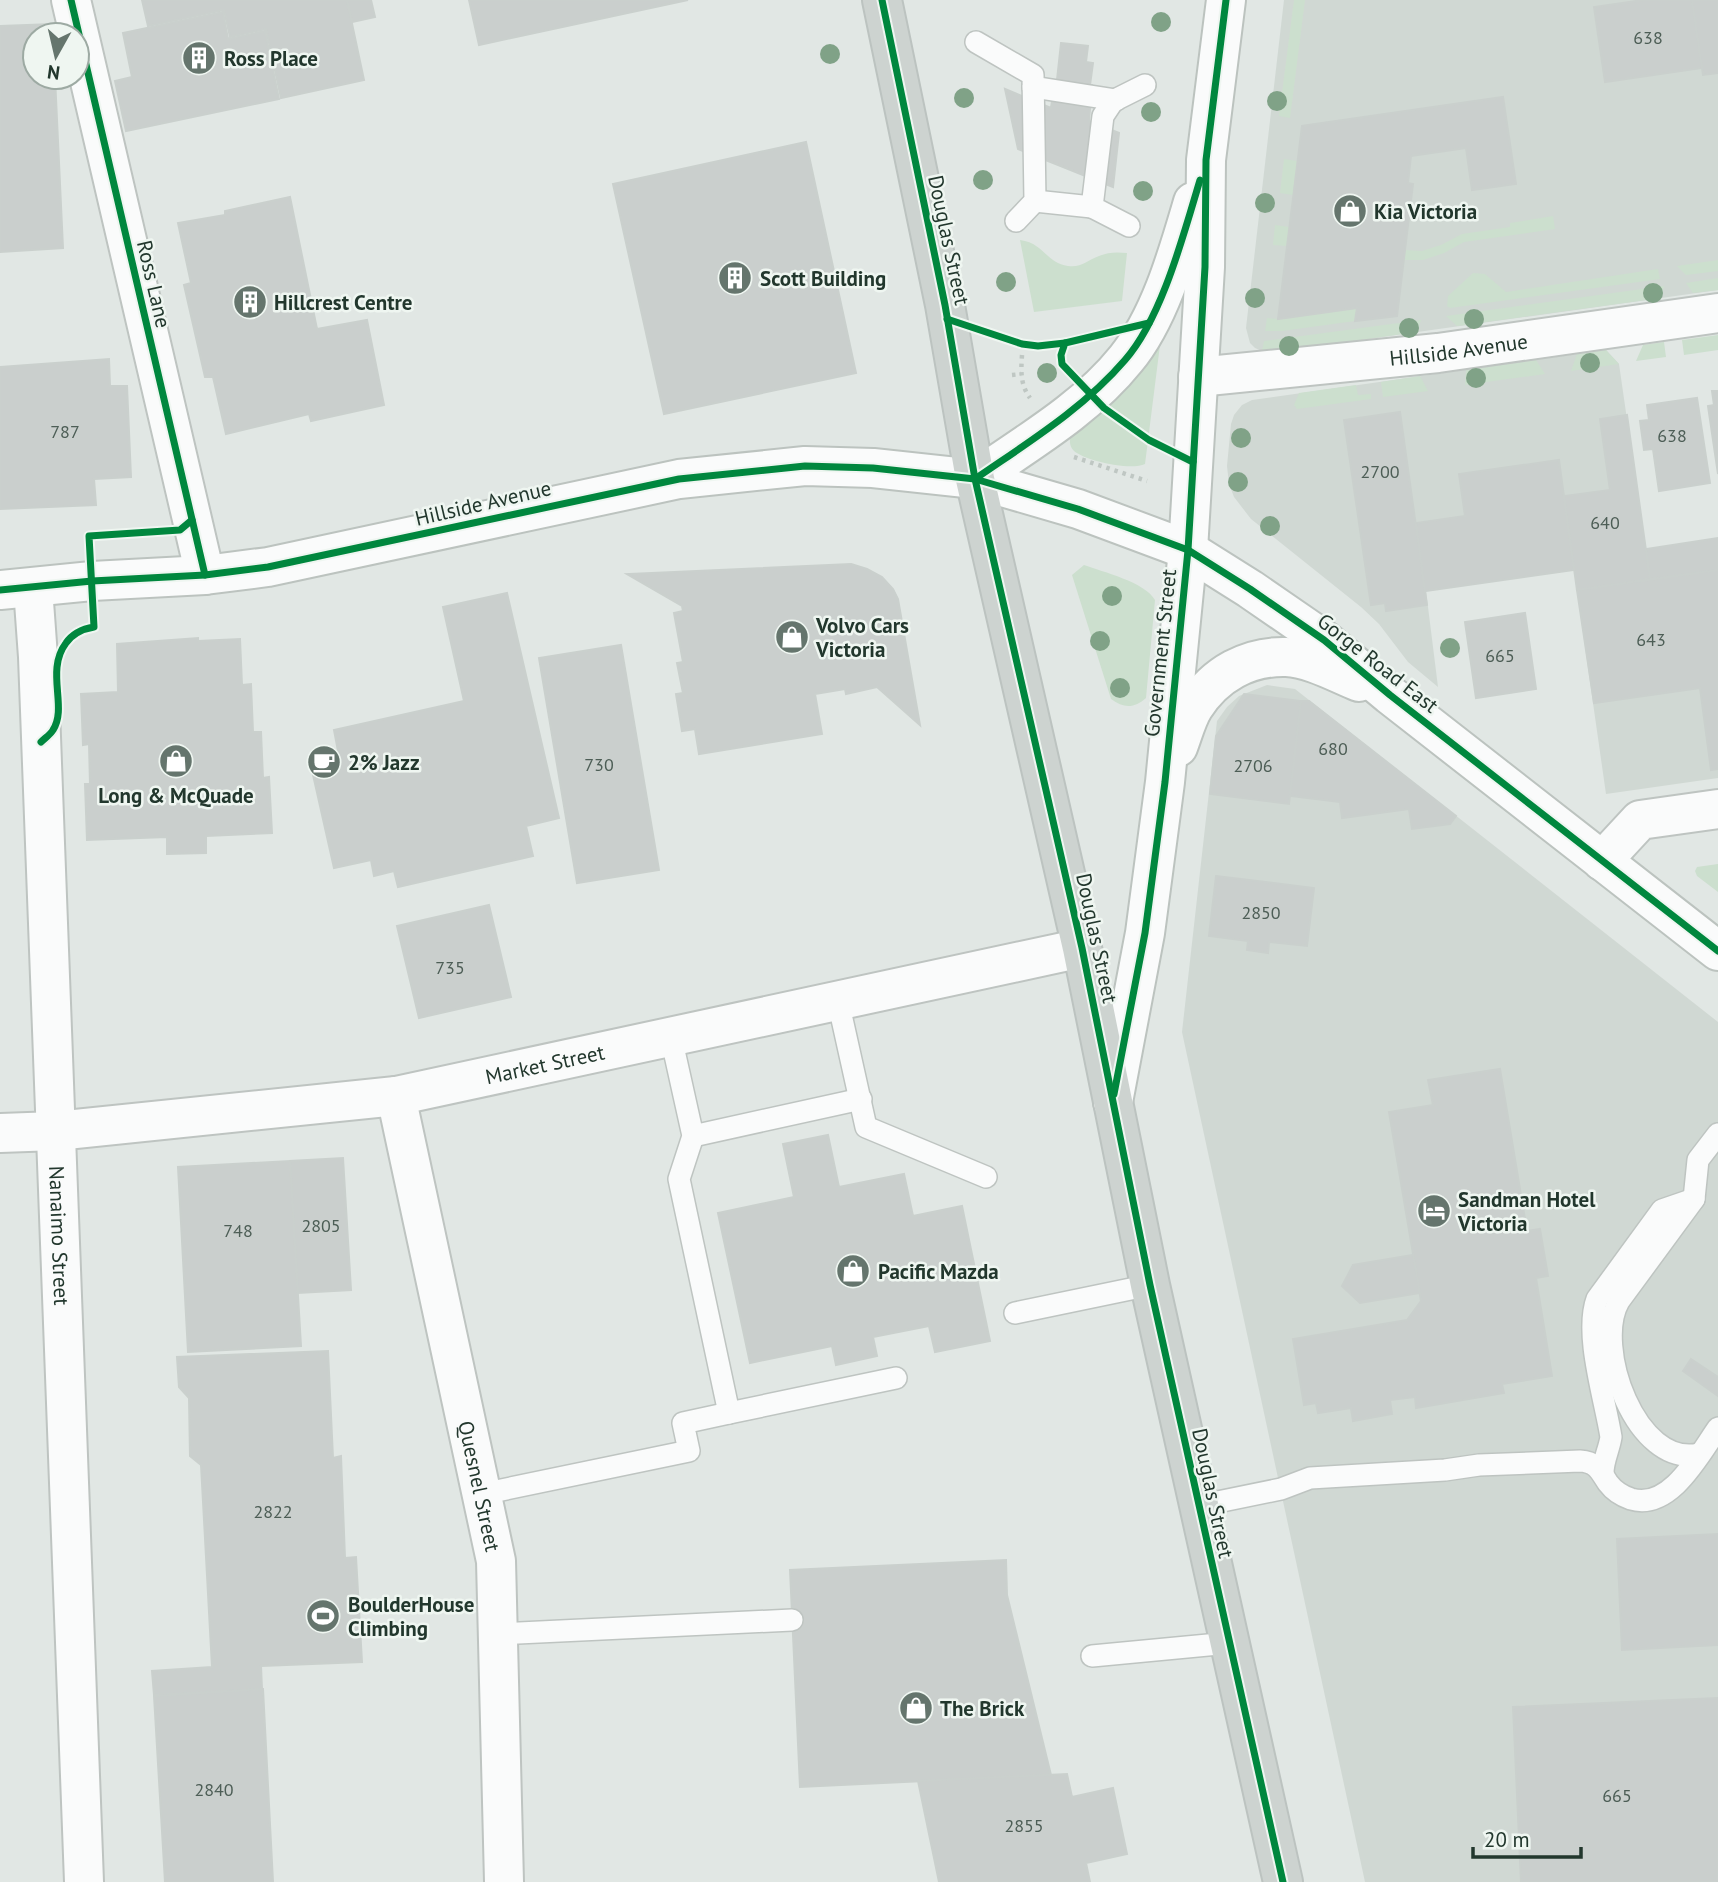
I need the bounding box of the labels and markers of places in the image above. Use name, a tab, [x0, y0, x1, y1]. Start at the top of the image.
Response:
building icon: Ross Place	[180, 39, 218, 77]
place label: Ross Place	[224, 45, 318, 72]
shop icon: Kia Victoria	[1331, 192, 1369, 230]
place label: Kia Victoria	[1374, 198, 1477, 225]
building icon: Scott Building	[716, 259, 754, 297]
place label: Scott Building	[760, 265, 886, 292]
building icon: Hillcrest Centre	[231, 283, 269, 321]
place label: Hillcrest Centre	[274, 289, 413, 316]
place label: Volvo Cars Victoria	[815, 612, 909, 663]
shop icon: Volvo Cars Victoria	[773, 618, 811, 656]
shop icon: Long & McQuade	[157, 742, 195, 780]
cafe icon: 2% Jazz	[305, 743, 343, 781]
place label: 2% Jazz	[348, 749, 420, 776]
place label: Long & McQuade	[98, 782, 254, 809]
place label: Sandman Hotel Victoria	[1457, 1186, 1596, 1237]
hotel icon: Sandman Hotel Victoria	[1415, 1192, 1453, 1230]
shop icon: Pacific Mazda	[834, 1252, 872, 1290]
place label: Pacific Mazda	[878, 1258, 999, 1285]
place label: BoulderHouse Climbing	[348, 1591, 474, 1642]
sports icon: BoulderHouse Climbing	[304, 1597, 342, 1635]
shop icon: The Brick	[897, 1689, 935, 1727]
place label: The Brick	[940, 1695, 1025, 1722]

